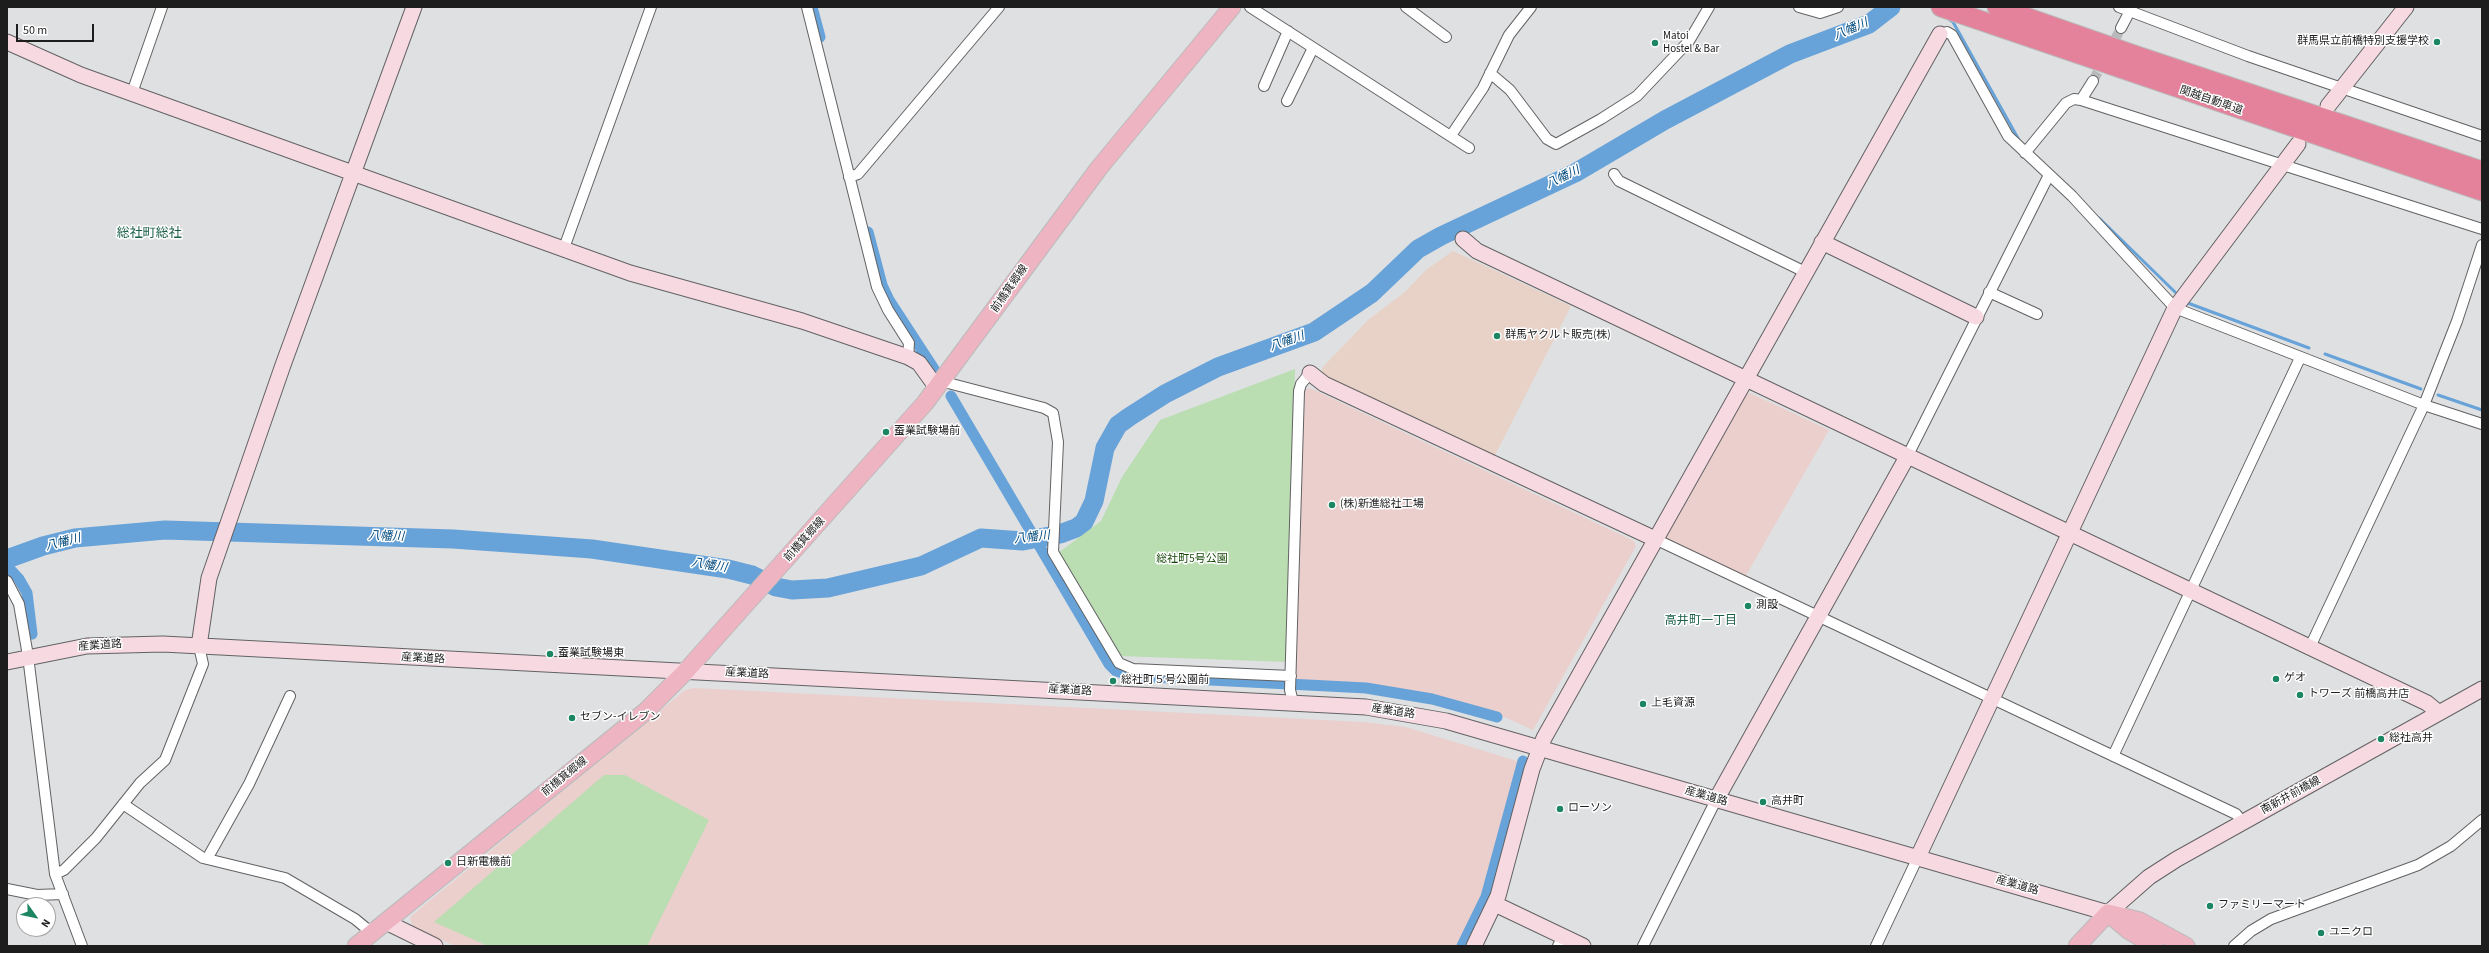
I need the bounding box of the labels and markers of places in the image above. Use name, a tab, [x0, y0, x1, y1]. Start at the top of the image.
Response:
place label: Matoi Hostel & Bar	[1663, 30, 1719, 56]
place label: 群馬県立前橋特別支援学校	[2297, 35, 2429, 49]
marker: 群馬県立前橋特別支援学校	[2432, 37, 2442, 47]
marker: Matoi Hostel & Bar	[1650, 38, 1660, 48]
place label: 群馬ヤクルト販売(株)	[1505, 329, 1611, 343]
marker: 群馬ヤクルト販売(株)	[1492, 331, 1502, 341]
place label: 蚕業試験場前	[894, 425, 960, 439]
marker: 蚕業試験場前	[881, 427, 891, 437]
place label: (株)新進総社工場	[1340, 498, 1424, 512]
marker: (株)新進総社工場	[1327, 500, 1337, 510]
place label: 測設	[1756, 599, 1778, 613]
marker: 測設	[1743, 601, 1753, 611]
place label: 蚕業試験場東	[558, 647, 624, 661]
marker: 蚕業試験場東	[545, 649, 555, 659]
place label: ゲオ	[2284, 672, 2306, 686]
place label: 総社町５号公園前	[1121, 674, 1209, 688]
marker: ゲオ	[2271, 674, 2281, 684]
marker: 総社町５号公園前	[1108, 676, 1118, 686]
place label: トワーズ 前橋高井店	[2308, 688, 2409, 702]
marker: トワーズ 前橋高井店	[2295, 690, 2305, 700]
place label: 上毛資源	[1651, 697, 1695, 711]
marker: 上毛資源	[1638, 699, 1648, 709]
place label: セブン-イレブン	[580, 711, 660, 725]
marker: セブン-イレブン	[567, 713, 577, 723]
place label: 総社高井	[2389, 732, 2433, 746]
marker: 総社高井	[2376, 734, 2386, 744]
place label: 高井町	[1771, 795, 1804, 809]
marker: 高井町	[1758, 797, 1768, 807]
place label: ローソン	[1568, 802, 1612, 816]
marker: ローソン	[1555, 804, 1565, 814]
place label: 日新電機前	[456, 856, 511, 870]
marker: 日新電機前	[443, 858, 453, 868]
place label: ファミリーマート	[2218, 899, 2306, 913]
marker: ファミリーマート	[2205, 901, 2215, 911]
place label: ユニクロ	[2329, 926, 2373, 940]
marker: ユニクロ	[2316, 928, 2326, 938]

